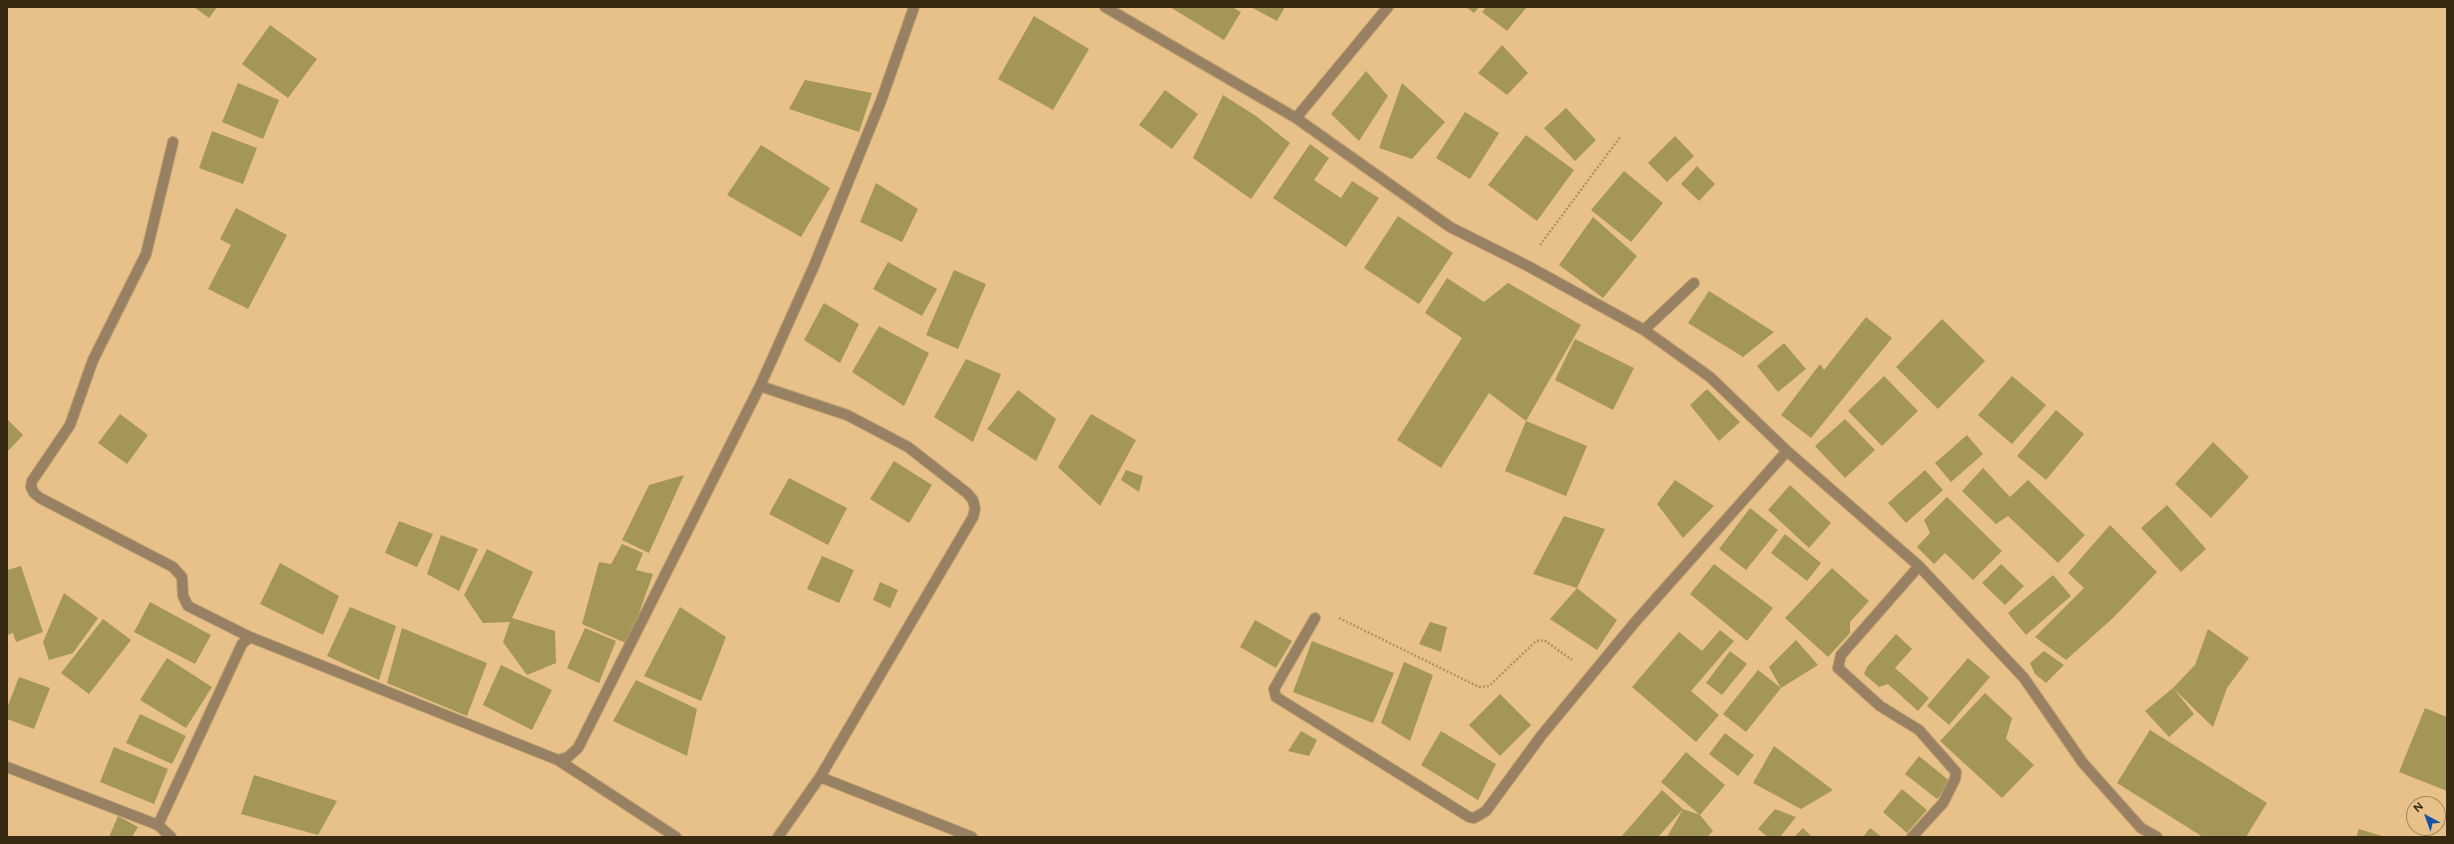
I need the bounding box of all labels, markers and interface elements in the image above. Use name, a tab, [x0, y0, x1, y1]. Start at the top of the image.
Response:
north arrow	[2406, 796, 2446, 836]
text: N	[2411, 800, 2426, 815]

